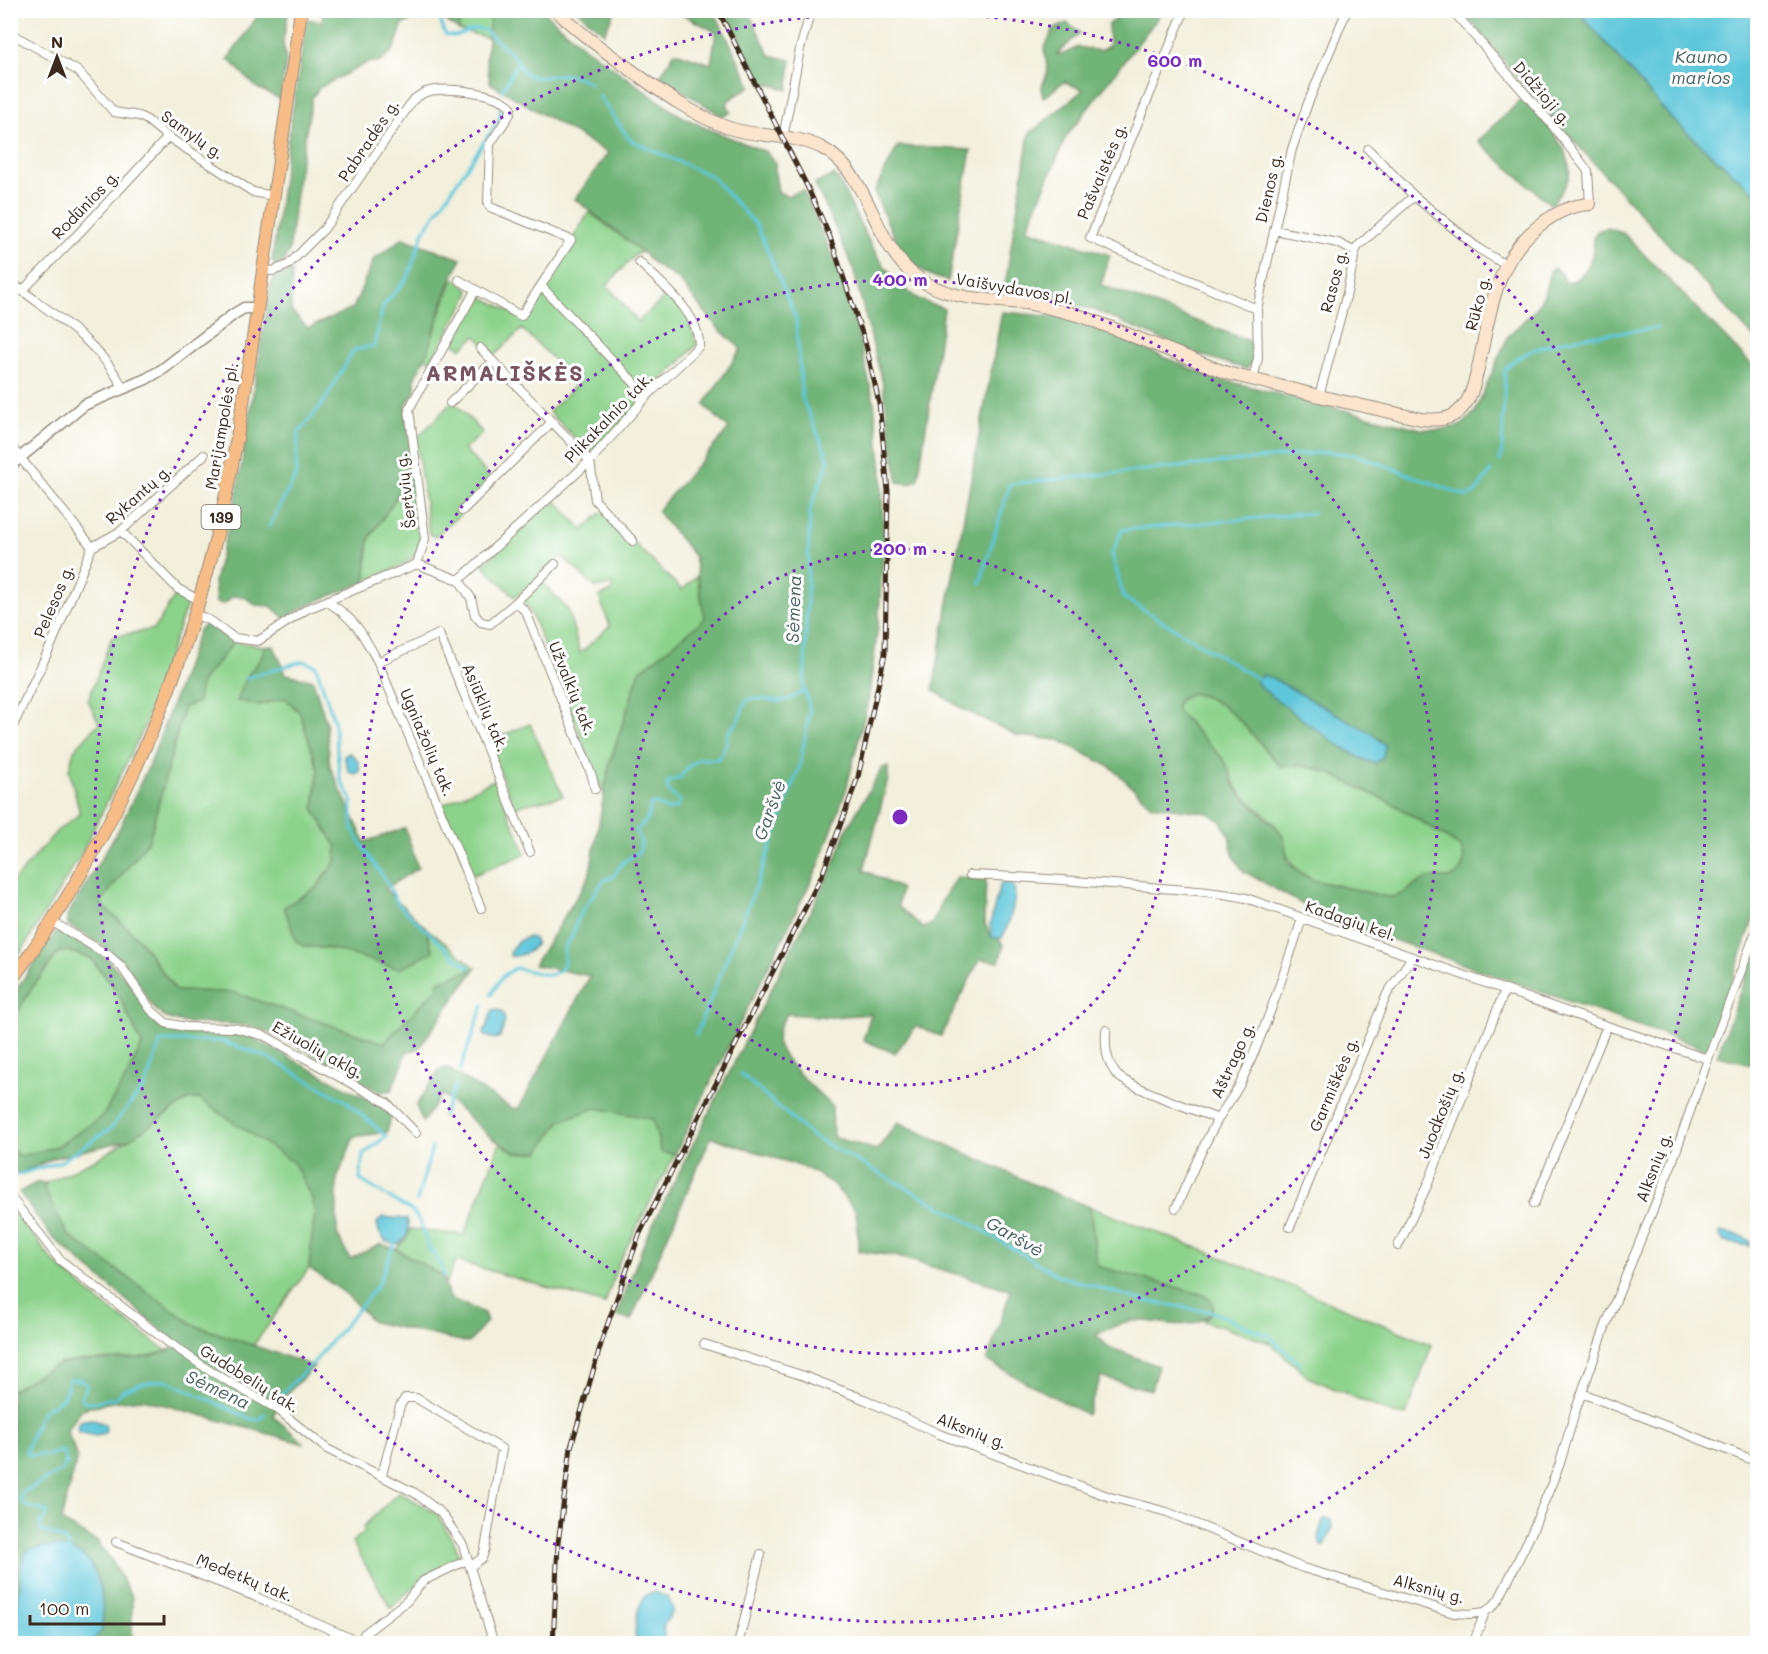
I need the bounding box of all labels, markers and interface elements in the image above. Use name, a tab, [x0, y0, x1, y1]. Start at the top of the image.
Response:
north arrow	[27, 27, 87, 87]
text: N	[51, 31, 63, 52]
water label: Kauno marios	[1671, 44, 1731, 89]
text: 600 m	[1148, 48, 1202, 72]
street label: Didžioji g.	[1509, 56, 1577, 130]
street label: Pabradės g.	[333, 95, 403, 185]
street label: Samylų g.	[157, 105, 229, 163]
street label: Pašvaistės g.	[1071, 120, 1131, 222]
street label: Dienos g.	[1250, 151, 1286, 225]
street label: Rodūnios g.	[47, 165, 123, 243]
street label: Rasos g.	[1315, 247, 1351, 315]
text: 400 m	[872, 267, 928, 291]
street label: Vaišvydavos pl.	[954, 267, 1076, 309]
street label: Rūko g.	[1460, 273, 1494, 333]
district label: ARMALIŠKĖS	[426, 358, 584, 387]
street label: Marijampolės pl.	[199, 361, 243, 491]
street label: Plikakalnio tak.	[559, 367, 657, 467]
street label: Šertvių g.	[390, 452, 420, 530]
street label: Rykantų g.	[101, 460, 175, 528]
road number: 139	[202, 505, 240, 529]
text: 200 m	[873, 536, 927, 560]
street label: Pelesos g.	[28, 561, 78, 641]
water label: Sėmena	[780, 575, 806, 643]
street label: Užvalkių tak.	[545, 638, 601, 738]
street label: Asiūklių tak.	[458, 660, 514, 754]
street label: Ugniažolių tak.	[396, 685, 460, 799]
water label: Garšvė	[747, 777, 791, 843]
centre of rings	[890, 807, 910, 827]
street label: Kadagių kel.	[1303, 895, 1399, 945]
street label: Ežiuolių aklg.	[269, 1015, 367, 1083]
street label: Aštrago g.	[1205, 1018, 1259, 1102]
street label: Garmiškės g.	[1304, 1033, 1362, 1135]
street label: Juodkošių g.	[1412, 1065, 1468, 1161]
street label: Alksnių g.	[1630, 1129, 1676, 1205]
water label: Garšvė	[982, 1210, 1048, 1262]
street label: Gudobelių tak.	[196, 1339, 304, 1417]
water label: Sėmena	[182, 1364, 254, 1414]
street label: Alksnių g.	[934, 1407, 1010, 1453]
street label: Medetkų tak.	[194, 1548, 296, 1606]
street label: Alksnių g.	[1391, 1568, 1467, 1608]
scale bar	[30, 1588, 164, 1626]
text: 100 m	[39, 1596, 89, 1620]

